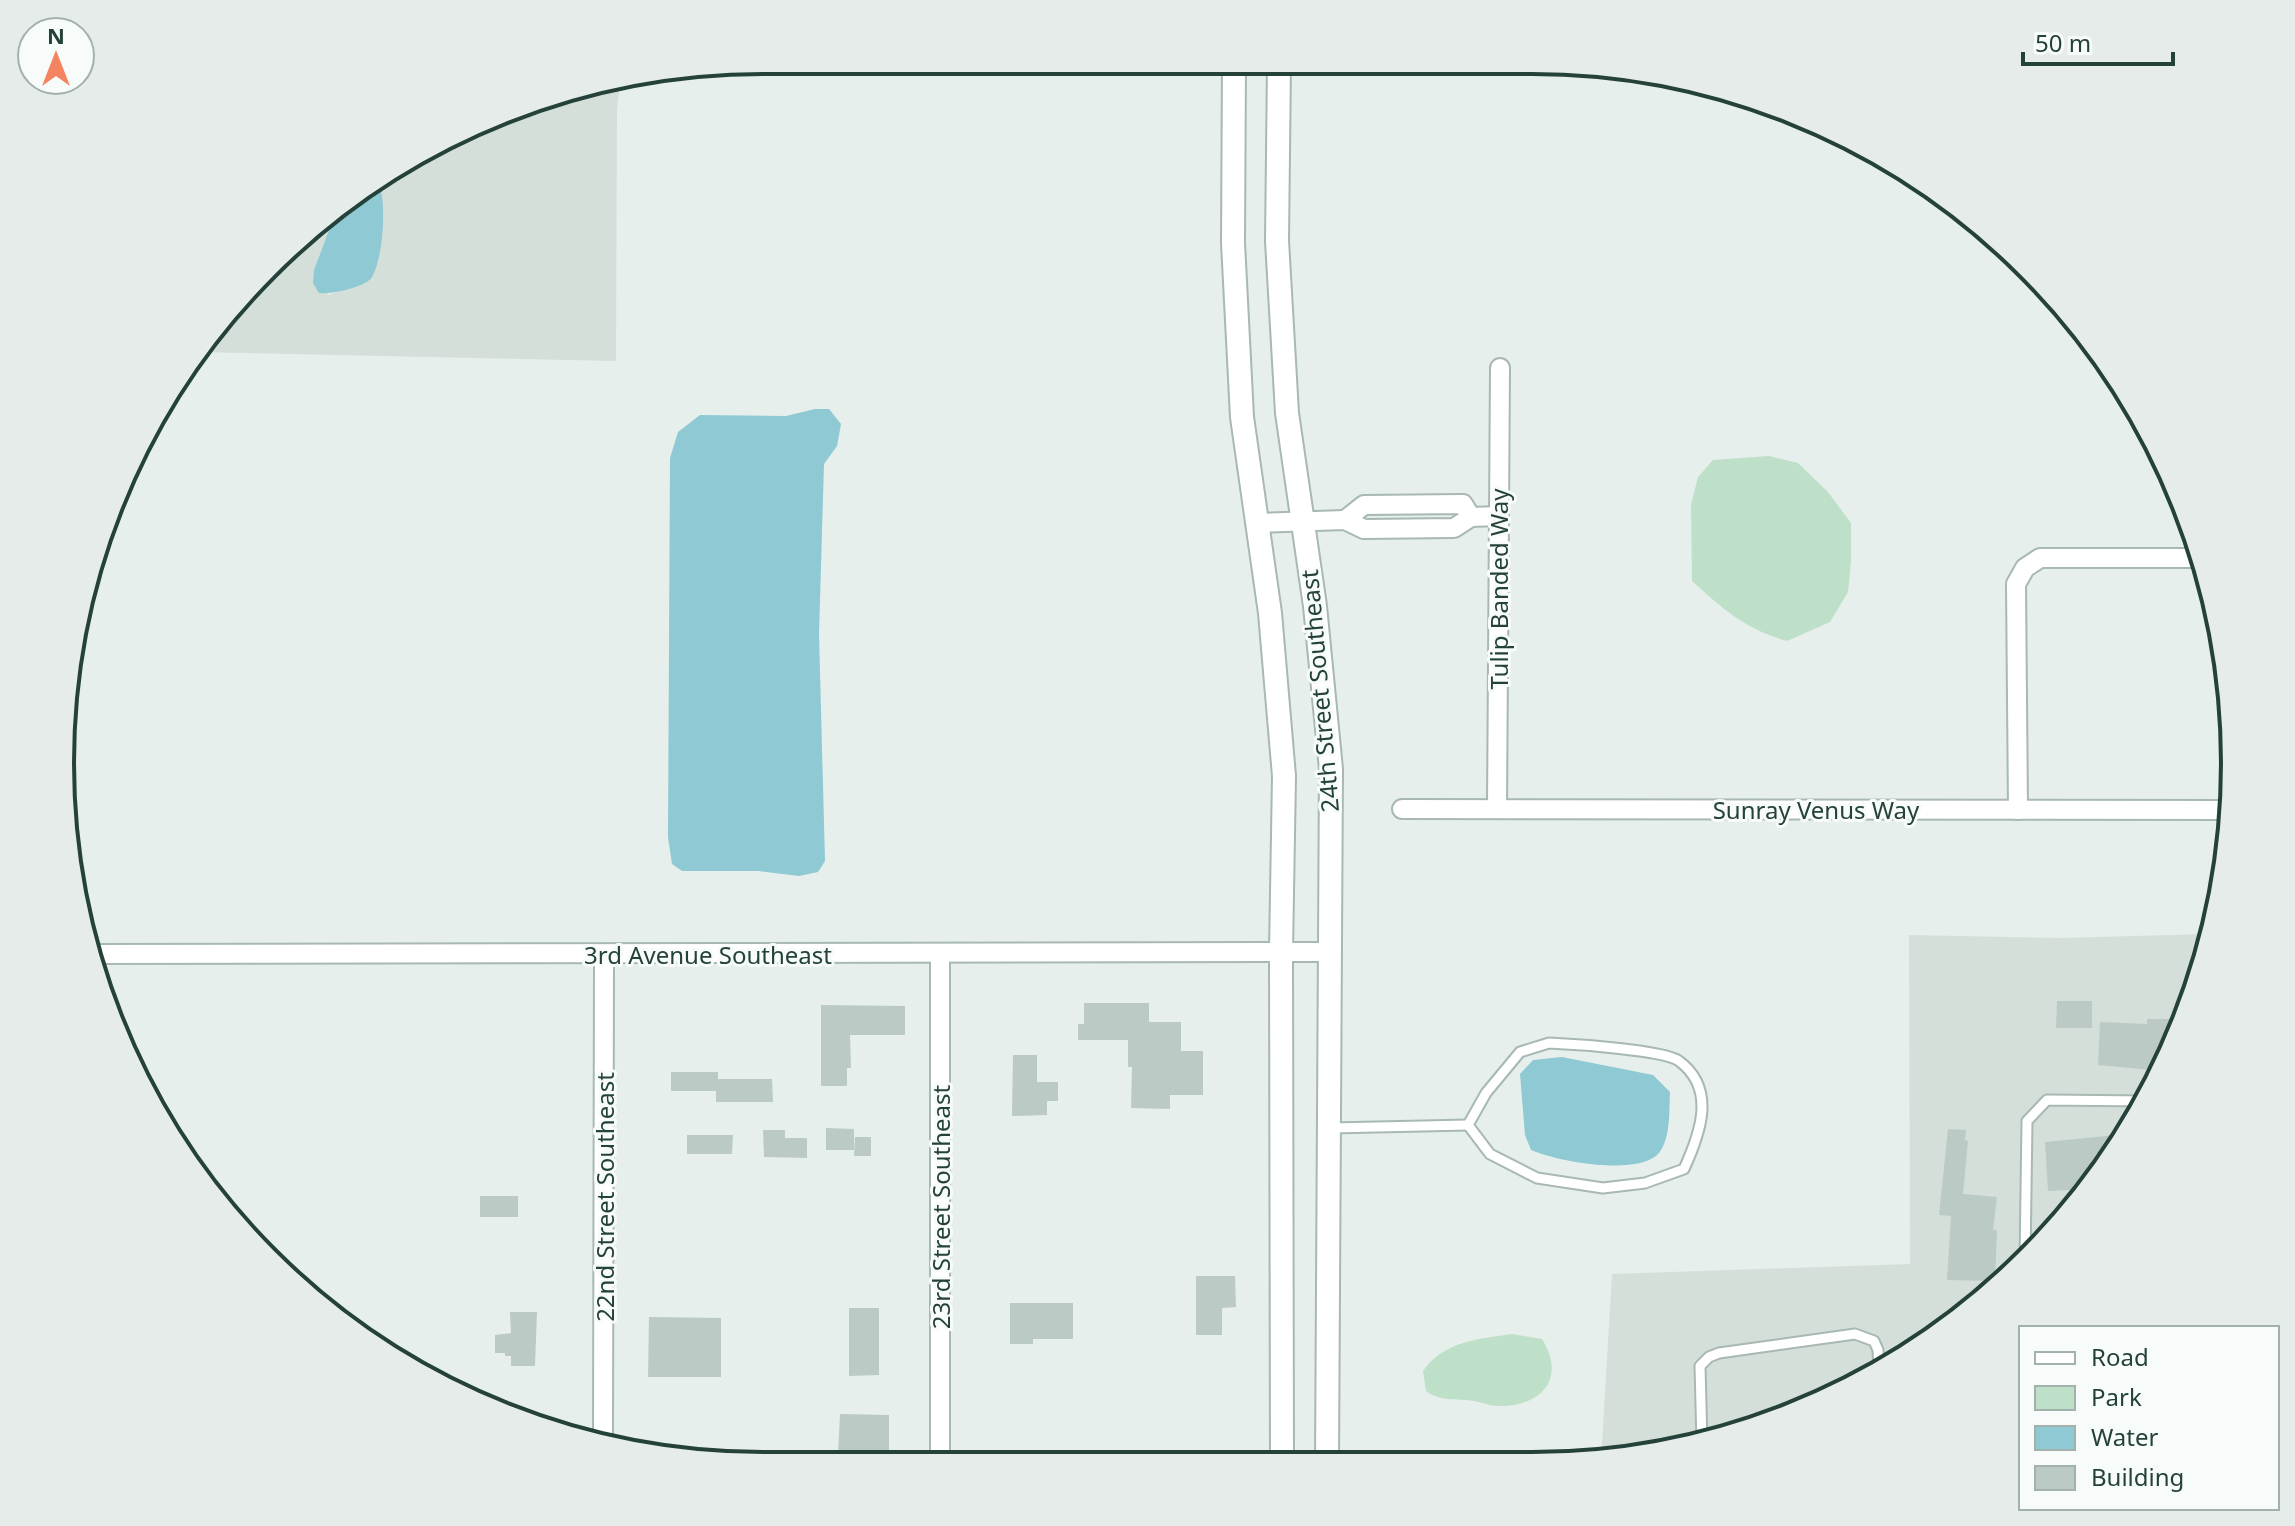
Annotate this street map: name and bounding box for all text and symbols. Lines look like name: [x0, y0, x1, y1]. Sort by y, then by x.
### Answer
north arrow: [16, 16, 96, 96]
scale bar: [2023, 16, 2173, 66]
text: N: [47, 20, 65, 50]
text: 50 m: [2035, 26, 2091, 59]
street label: Tulip Banded Way: [1482, 488, 1515, 690]
street label: 24th Street Southeast: [1292, 568, 1346, 814]
street label: Sunray Venus Way: [1713, 793, 1920, 826]
street label: 3rd Avenue Southeast: [584, 938, 832, 971]
street label: 22nd Street Southeast: [588, 1072, 621, 1322]
street label: 23rd Street Southeast: [924, 1085, 957, 1329]
legend: [2019, 1326, 2279, 1510]
text: Road: [2091, 1340, 2149, 1373]
text: Park: [2091, 1380, 2142, 1413]
text: Water: [2091, 1420, 2159, 1453]
text: Building: [2091, 1460, 2184, 1493]

